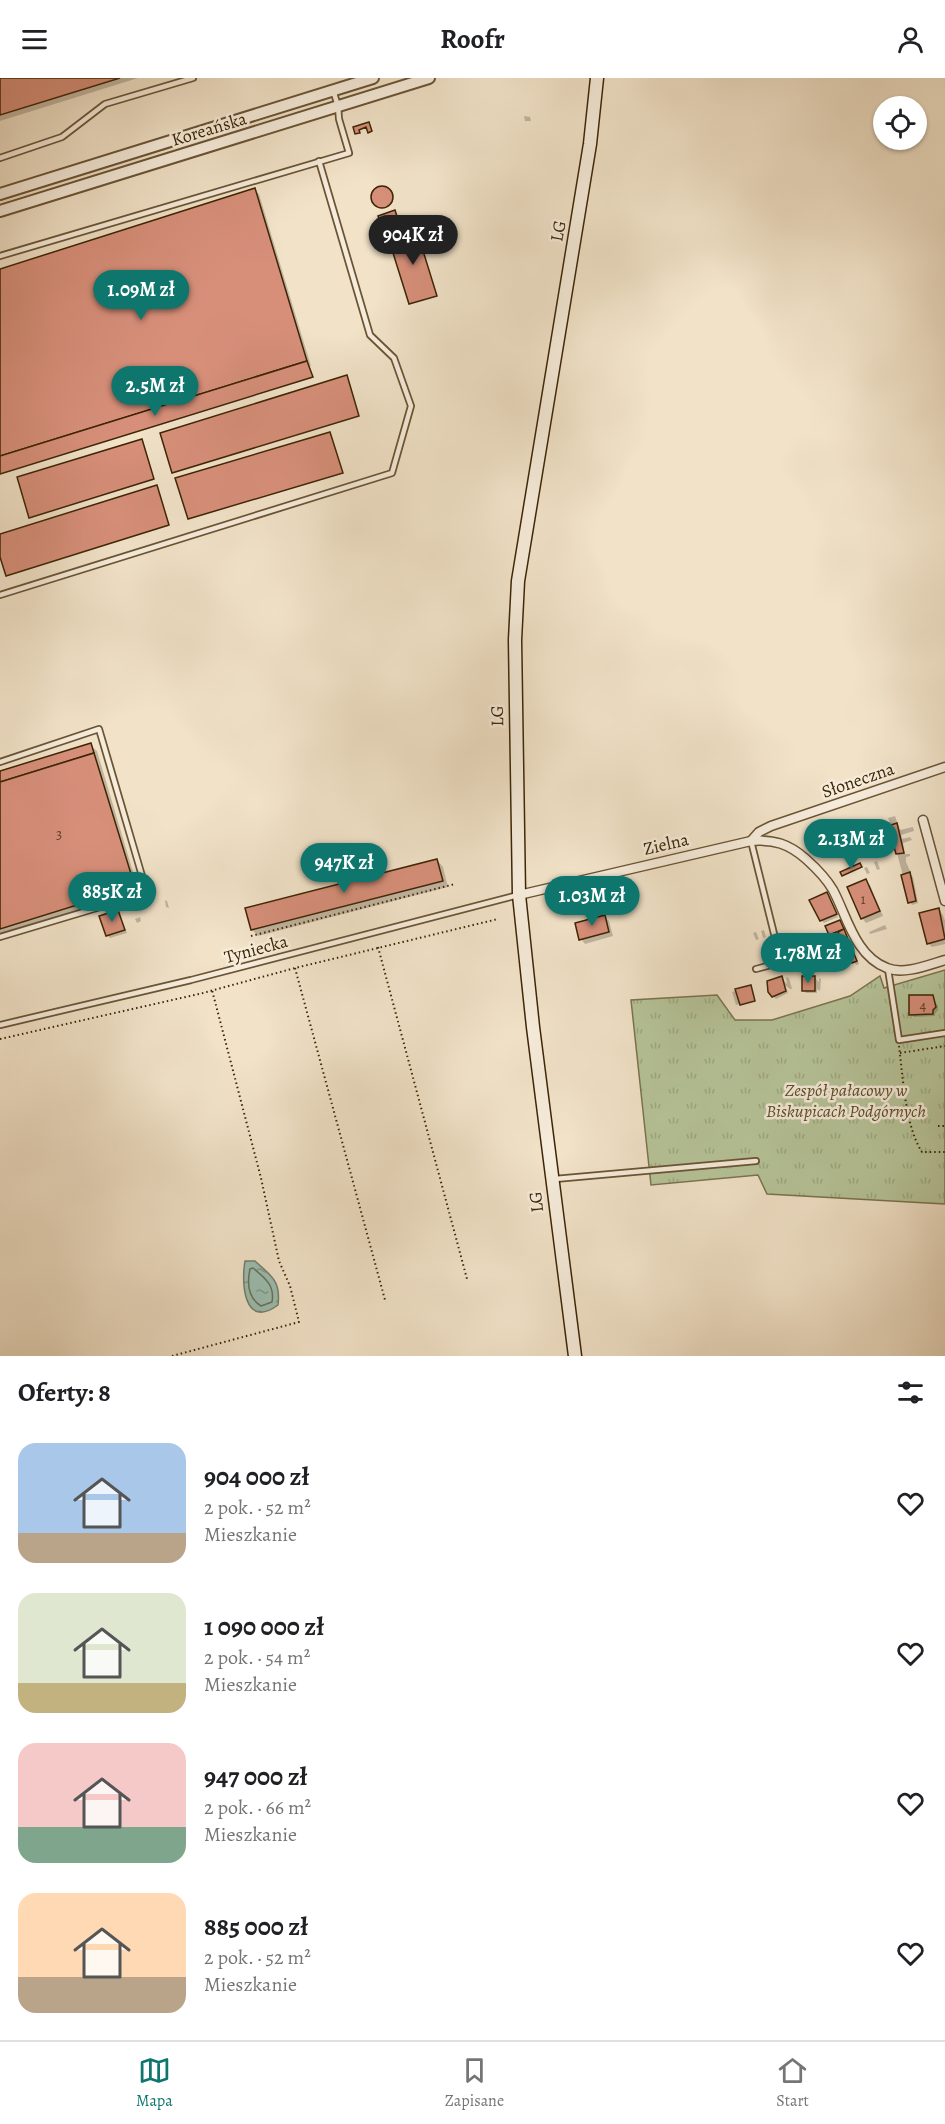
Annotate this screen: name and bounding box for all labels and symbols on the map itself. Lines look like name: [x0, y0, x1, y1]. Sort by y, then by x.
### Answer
street label: Koreańska: [169, 106, 250, 152]
pin: 904K zł: [358, 215, 468, 266]
street label: LG: [544, 219, 572, 243]
pin: 1.09M zł: [79, 270, 203, 321]
pin: 2.5M zł: [100, 366, 210, 417]
street label: LG: [485, 705, 509, 727]
street label: Słoneczna: [819, 756, 898, 804]
pin: 2.13M zł: [789, 819, 913, 870]
house number: 3: [56, 824, 62, 844]
street label: Zielna: [641, 827, 692, 861]
pin: 947K zł: [289, 843, 399, 894]
pin: 885K zł: [57, 872, 167, 923]
pin: 1.03M zł: [530, 876, 654, 927]
house number: 1: [860, 889, 866, 909]
street label: Tyniecka: [222, 929, 291, 969]
pin: 1.78M zł: [746, 933, 870, 984]
house number: 4: [920, 995, 927, 1015]
park label: Zespół pałacowy w Biskupicach Podgórnych: [766, 1078, 926, 1123]
street label: LG: [523, 1190, 549, 1214]

